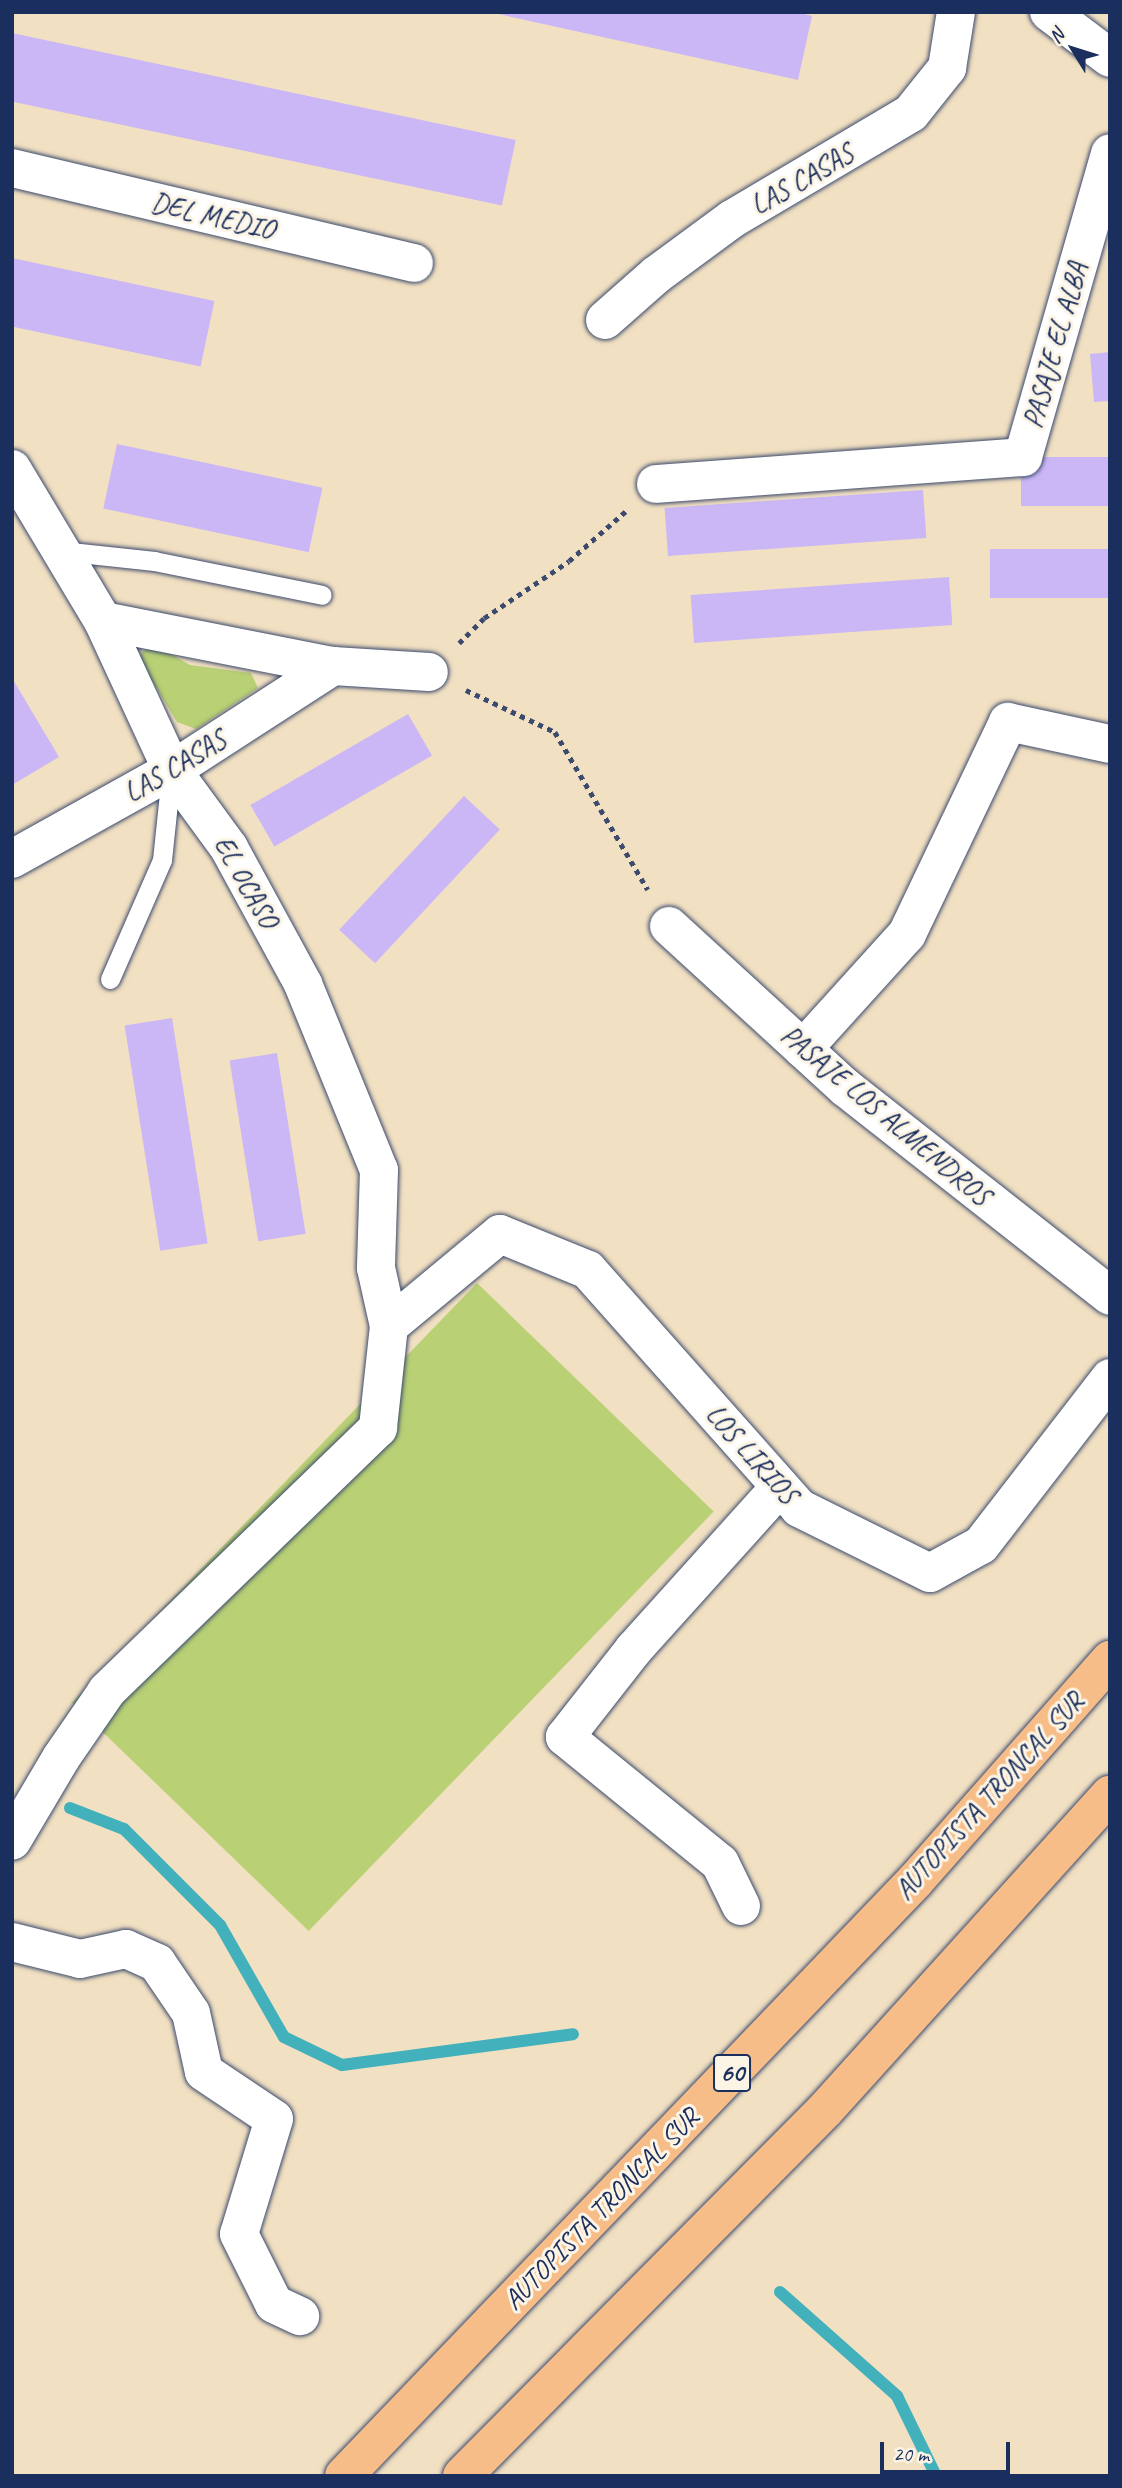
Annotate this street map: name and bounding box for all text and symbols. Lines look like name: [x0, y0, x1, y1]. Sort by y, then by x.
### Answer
north arrow: [1038, 14, 1108, 84]
text: N: [1043, 24, 1070, 48]
street label: LAS CASAS: [745, 137, 859, 221]
street label: DEL MEDIO: [148, 185, 278, 247]
street label: PASAJE EL ALBA: [1015, 258, 1095, 432]
street label: LAS CASAS: [119, 723, 231, 809]
street label: EL OCASO: [206, 829, 286, 935]
street label: PASAJE LOS ALMENDROS: [775, 1018, 997, 1212]
street label: LOS LIRIOS: [700, 1398, 804, 1510]
street label: AUTOPISTA TRONCAL SUR: [887, 1686, 1091, 1906]
road number: 60: [713, 2050, 751, 2096]
street label: AUTOPISTA TRONCAL SUR: [496, 2101, 706, 2317]
scale bar: [884, 2428, 1014, 2472]
text: 20 m: [893, 2441, 929, 2467]

